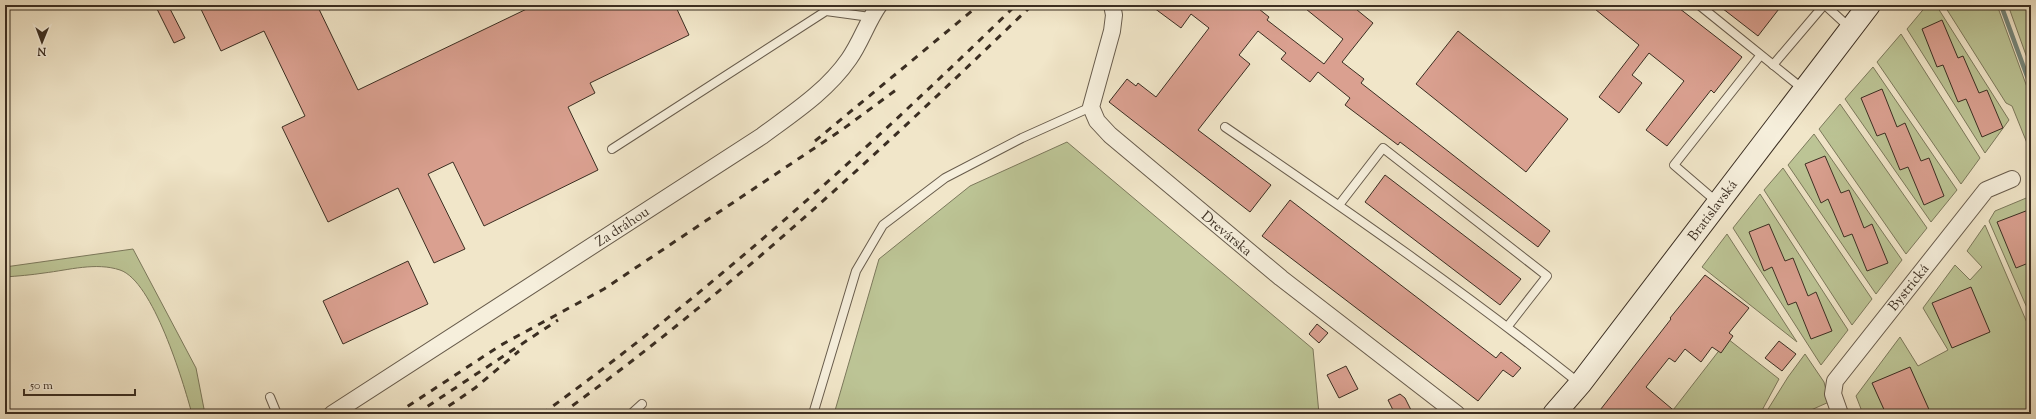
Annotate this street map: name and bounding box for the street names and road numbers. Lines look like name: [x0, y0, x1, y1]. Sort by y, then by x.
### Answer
street label: Bratislavská: [1684, 176, 1743, 246]
street label: Za dráhou: [592, 203, 654, 253]
street label: Drevárska: [1196, 207, 1256, 262]
street label: Bystrická: [1884, 260, 1935, 316]

